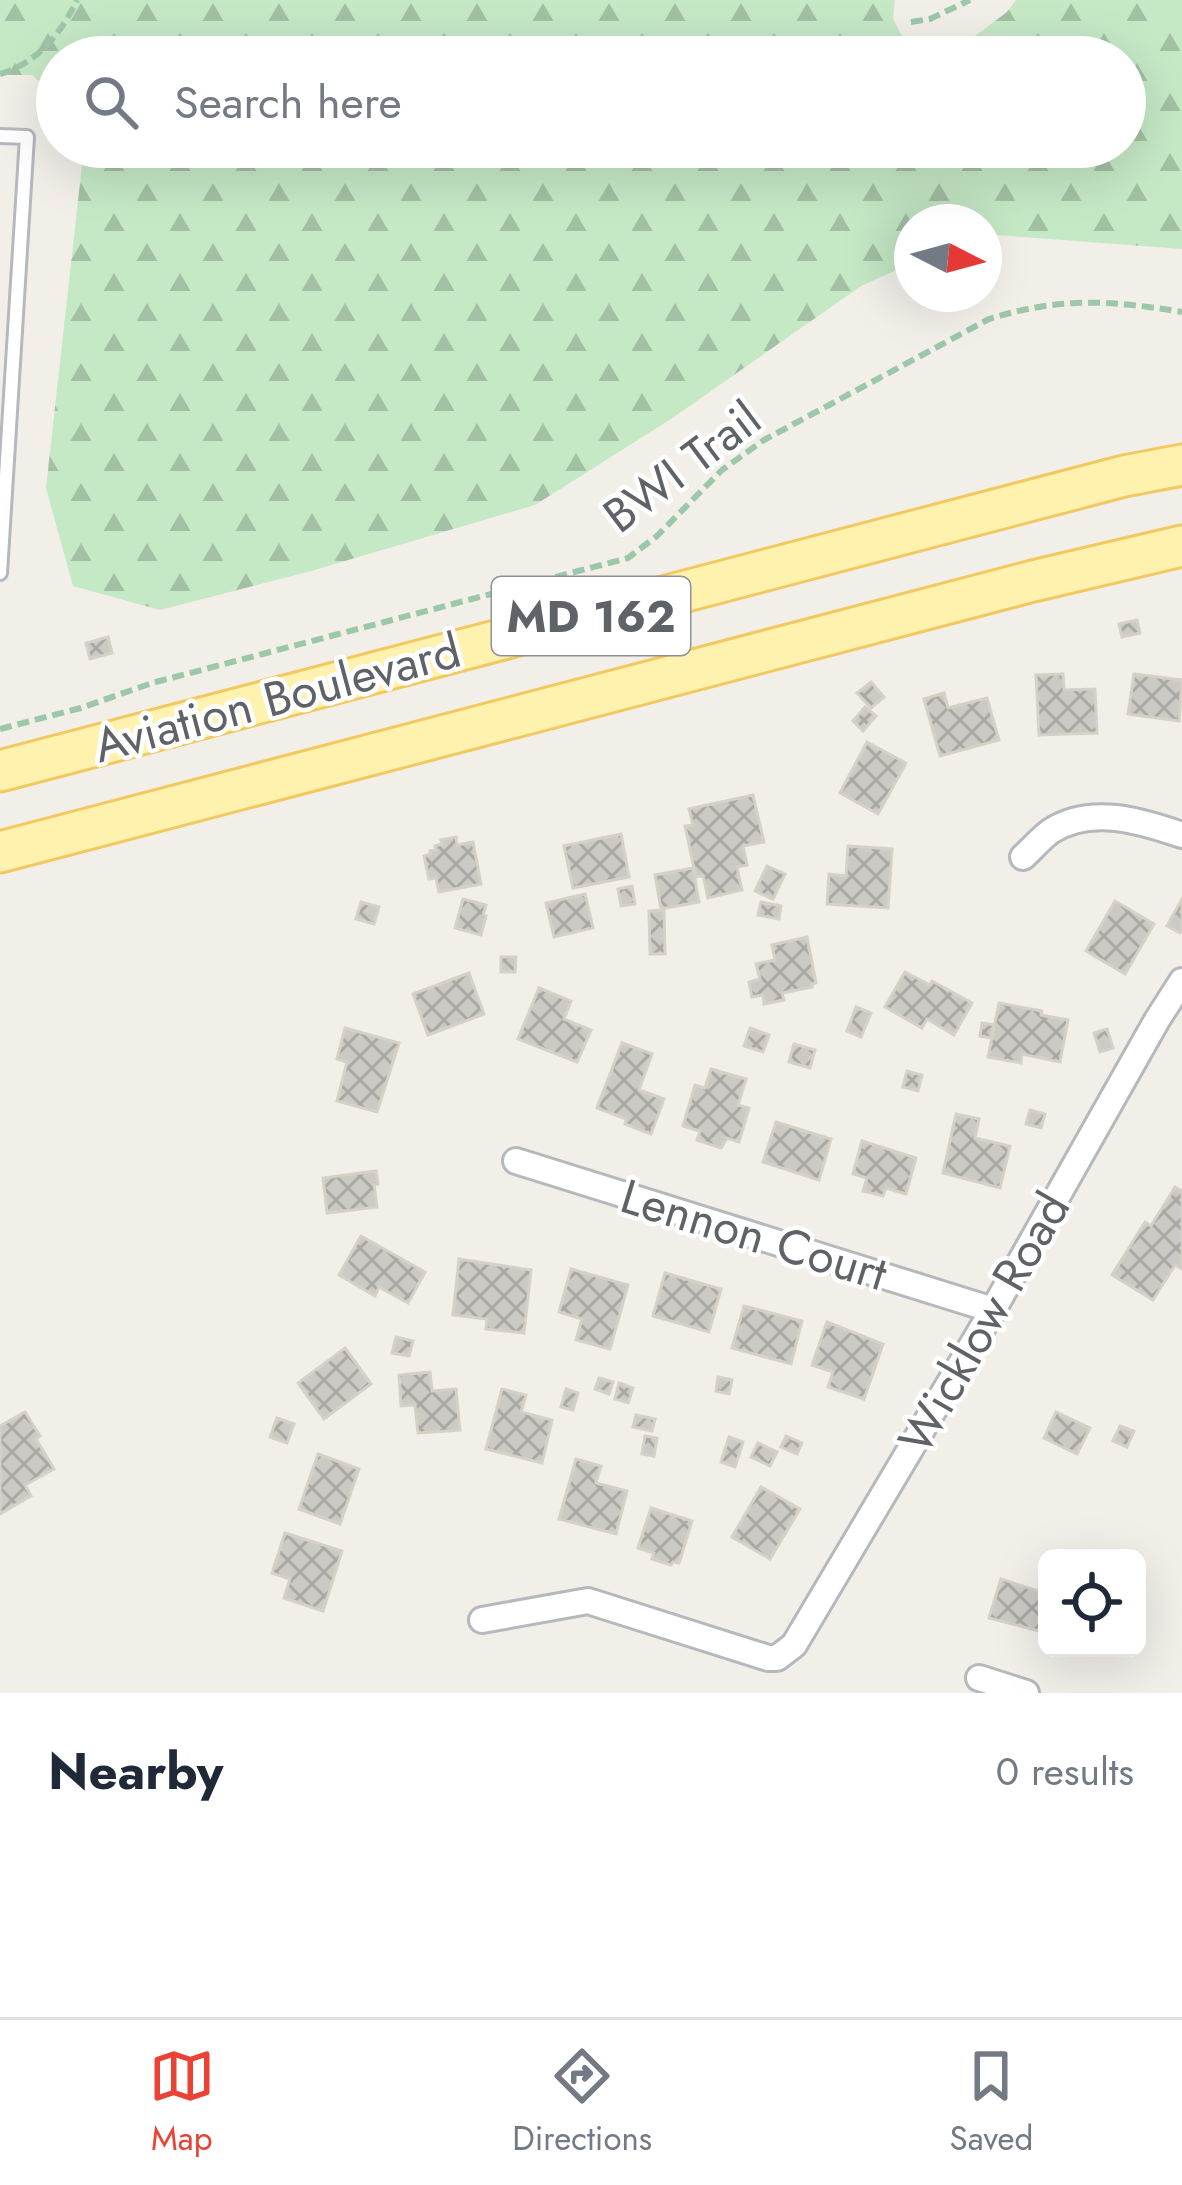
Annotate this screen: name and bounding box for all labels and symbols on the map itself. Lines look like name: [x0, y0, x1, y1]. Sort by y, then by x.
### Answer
north arrow: [894, 204, 1002, 312]
street label: BWI Trail: [589, 385, 775, 549]
road number: MD 162: [492, 577, 690, 655]
street label: Aviation Boulevard: [86, 616, 468, 780]
street label: Lennon Court: [613, 1162, 896, 1308]
street label: Wicklow Road: [881, 1180, 1087, 1466]

